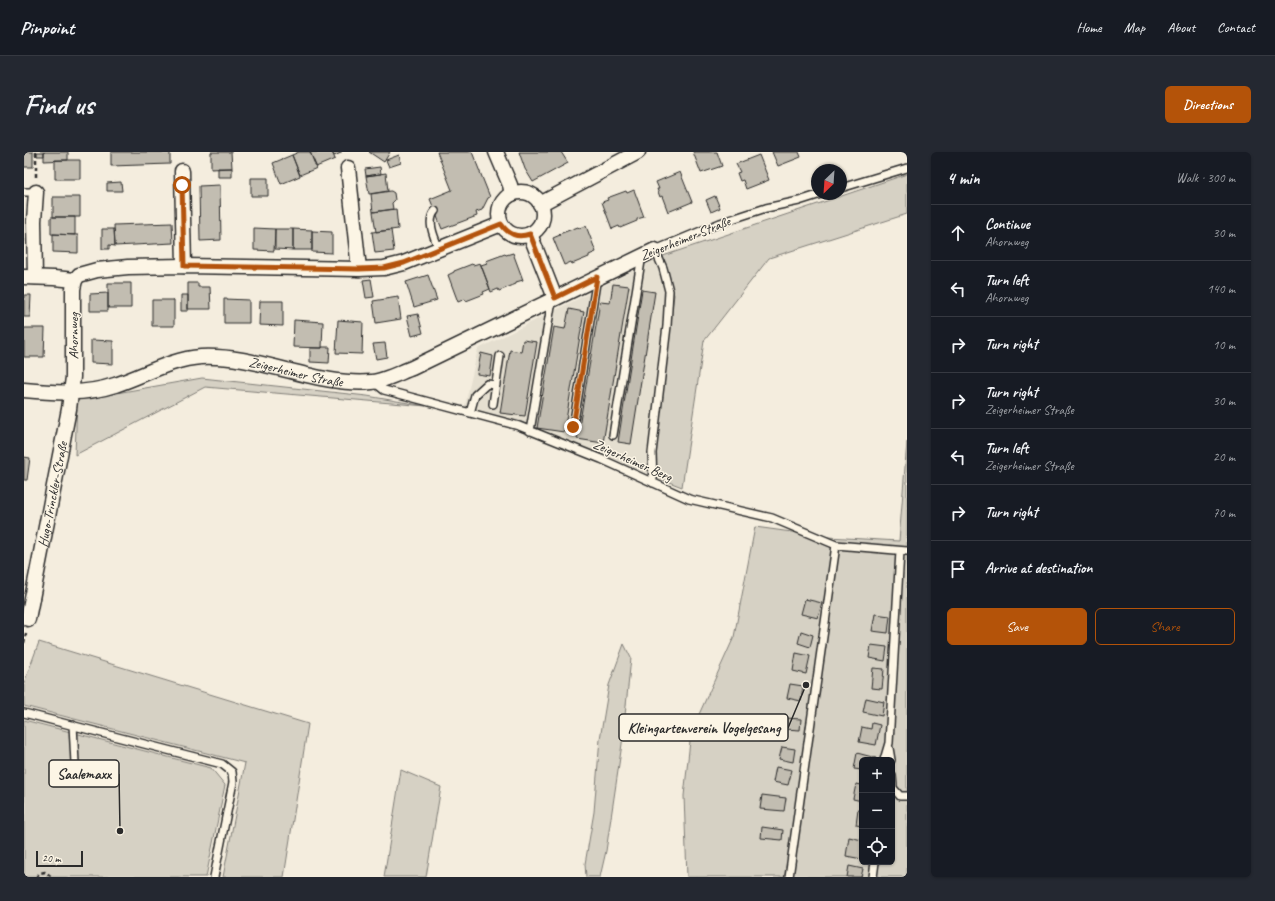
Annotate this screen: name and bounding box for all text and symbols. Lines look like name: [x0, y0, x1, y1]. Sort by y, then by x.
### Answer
text: Pinpoint: [20, 16, 74, 40]
text: Home: [1076, 19, 1102, 36]
text: Map: [1124, 19, 1145, 36]
text: About: [1167, 19, 1195, 36]
text: Contact: [1217, 19, 1255, 36]
button: Directions: [1165, 86, 1251, 123]
text: Find us: [24, 87, 94, 122]
north arrow: [811, 164, 847, 200]
text: 4 min: [947, 168, 980, 189]
text: Walk · 300 m: [1176, 170, 1235, 186]
route start: [173, 176, 191, 194]
street label: Zeigerheimer Straße: [638, 212, 734, 264]
text: Continue: [985, 215, 1030, 234]
icon: ahead: [947, 222, 969, 244]
text: 30 m: [1213, 225, 1235, 241]
text: Ahornweg: [985, 234, 1028, 250]
text: Turn left: [985, 271, 1028, 290]
icon: left: [947, 278, 969, 300]
text: 140 m: [1207, 281, 1235, 297]
text: Ahornweg: [985, 290, 1028, 306]
street label: Ahornweg: [65, 312, 82, 359]
icon: right: [947, 334, 969, 356]
text: Turn right: [985, 335, 1038, 354]
text: 10 m: [1213, 337, 1235, 353]
street label: Zeigerheimer Straße: [247, 353, 345, 391]
text: Turn right: [985, 383, 1038, 402]
icon: right: [947, 390, 969, 412]
text: 30 m: [1213, 393, 1235, 409]
text: Zeigerheimer Straße: [985, 402, 1074, 418]
route end: [564, 418, 582, 436]
street label: Zeigerheimer Berg: [591, 435, 676, 486]
street label: Hugo-Trinckler-Straße: [34, 439, 72, 549]
text: Turn left: [985, 439, 1028, 458]
icon: left: [947, 446, 969, 468]
text: 20 m: [1213, 449, 1235, 465]
text: Zeigerheimer Straße: [985, 458, 1074, 474]
icon: right: [947, 502, 969, 524]
text: Turn right: [985, 503, 1038, 522]
text: 70 m: [1213, 505, 1235, 521]
icon: arrive: [947, 558, 969, 580]
text: Arrive at destination: [985, 559, 1092, 578]
button: Save: [947, 608, 1087, 645]
button: Share: [1095, 608, 1235, 645]
callout: Kleingartenverein Vogelgesang: [619, 714, 788, 741]
text: Kleingartenverein Vogelgesang: [628, 719, 782, 738]
map controls: [859, 757, 895, 865]
button: +: [859, 757, 895, 793]
callout: Saalemaxx: [49, 760, 119, 787]
text: Saalemaxx: [57, 765, 113, 784]
button: −: [859, 793, 895, 829]
button: locate: [859, 829, 895, 865]
scale bar: [36, 849, 83, 868]
text: 20 m: [42, 851, 61, 865]

